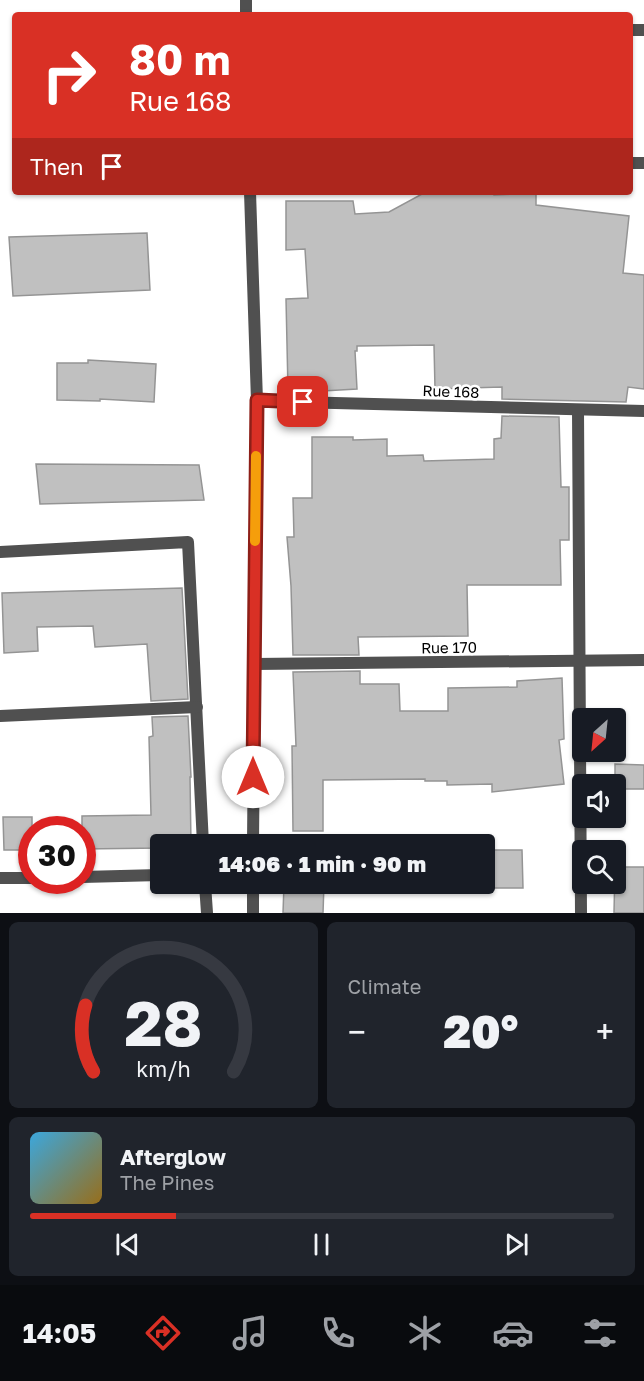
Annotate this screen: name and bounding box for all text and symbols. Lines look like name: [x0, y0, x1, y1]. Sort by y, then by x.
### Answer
text: 80 m: [129, 34, 230, 84]
icon: right: [30, 36, 108, 114]
text: Rue 168: [129, 85, 231, 117]
icon: arrive: [95, 150, 128, 183]
text: Then: [30, 153, 83, 180]
pin: [277, 376, 328, 427]
street label: Rue 168: [422, 381, 480, 401]
icon: arrive: [286, 385, 319, 418]
street label: Rue 170: [421, 638, 477, 656]
north arrow: [572, 708, 626, 762]
map controls: [572, 708, 626, 894]
position arrow: [221, 745, 285, 809]
button: sound: [572, 774, 626, 828]
speed limit sign: 30: [18, 816, 96, 894]
button: search: [572, 840, 626, 894]
text: 14:06 · 1 min · 90 m: [219, 850, 426, 877]
text: Climate: [348, 974, 421, 998]
text: 28: [124, 985, 202, 1060]
text: 20°: [443, 1004, 518, 1058]
text: −: [348, 1012, 366, 1051]
text: +: [596, 1012, 614, 1051]
text: km/h: [136, 1056, 191, 1082]
text: Afterglow: [120, 1143, 226, 1170]
text: The Pines: [120, 1170, 214, 1194]
icon: previous: [111, 1228, 144, 1261]
icon: pause: [305, 1228, 338, 1261]
icon: next: [500, 1228, 533, 1261]
icon: directions: [142, 1312, 184, 1354]
icon: music: [229, 1312, 271, 1354]
icon: phone: [317, 1312, 359, 1354]
icon: climate: [404, 1312, 446, 1354]
icon: car: [492, 1312, 534, 1354]
icon: filters: [579, 1312, 621, 1354]
text: 14:05: [23, 1317, 96, 1349]

